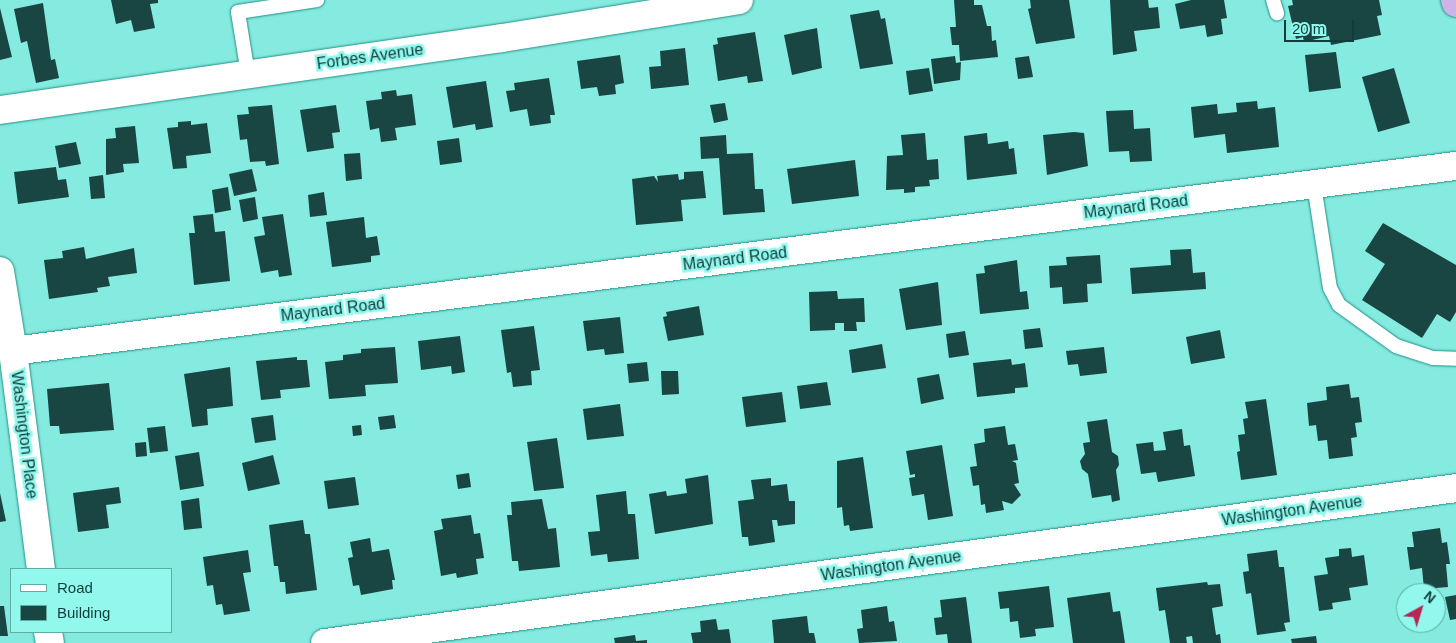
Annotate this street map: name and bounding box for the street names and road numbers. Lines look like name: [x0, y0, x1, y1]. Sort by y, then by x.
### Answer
street label: Forbes Avenue: [315, 40, 425, 74]
street label: Maynard Road: [1083, 191, 1189, 223]
street label: Maynard Road: [682, 243, 788, 275]
street label: Maynard Road: [280, 294, 386, 326]
street label: Washington Place: [7, 370, 41, 500]
street label: Washington Avenue: [1220, 492, 1364, 530]
street label: Washington Avenue: [819, 547, 963, 585]

